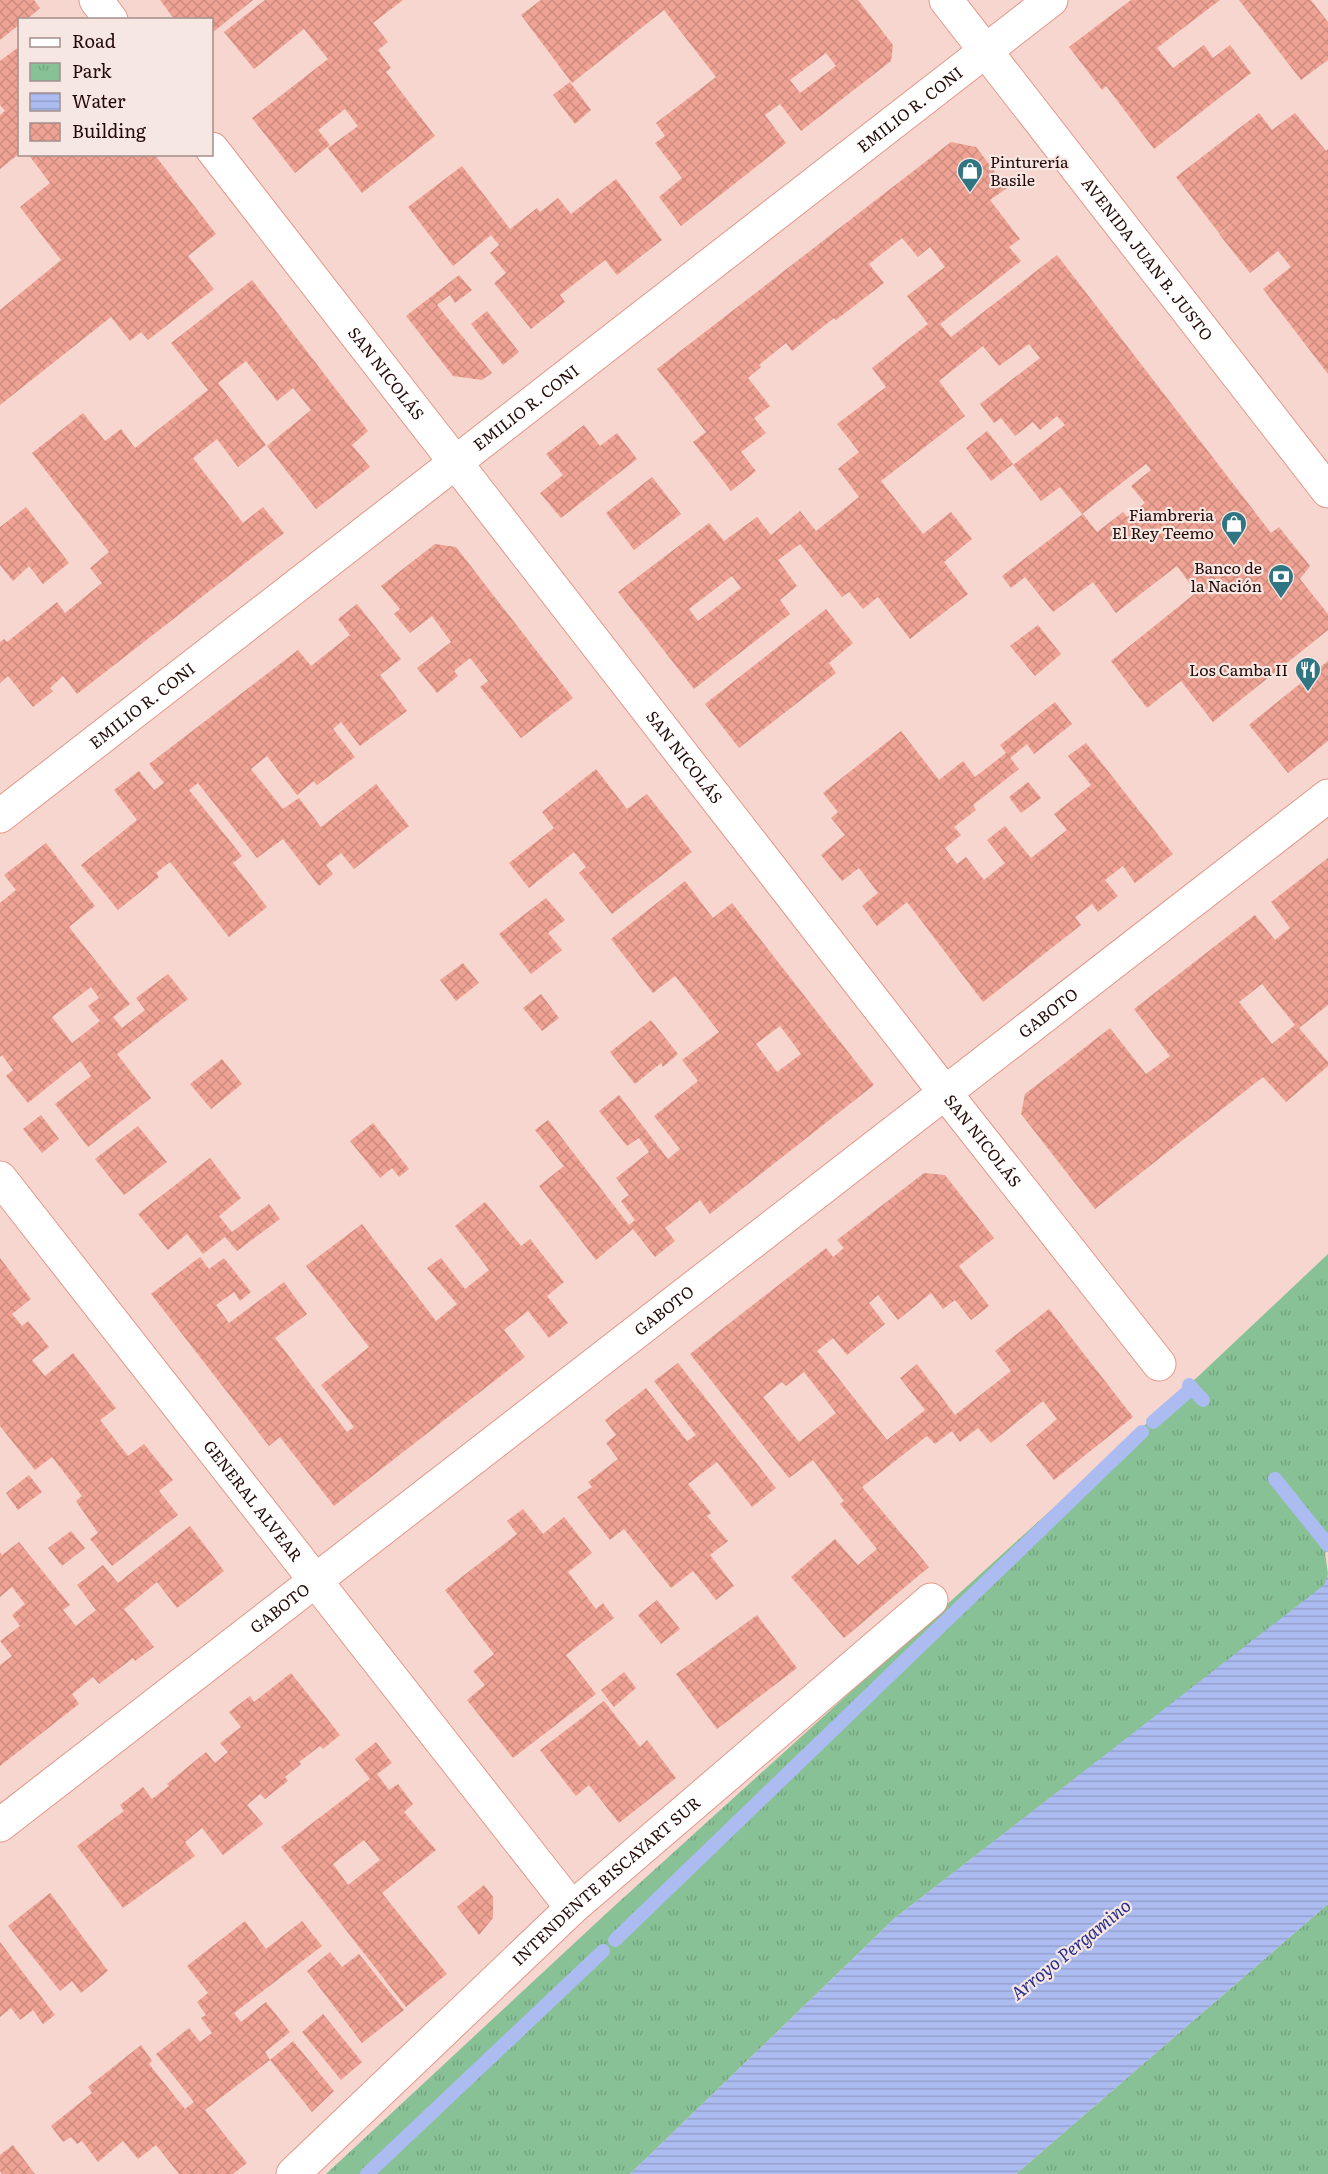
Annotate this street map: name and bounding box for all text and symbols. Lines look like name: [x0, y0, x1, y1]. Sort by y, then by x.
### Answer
legend: [18, 18, 213, 156]
text: Road: [72, 27, 116, 54]
text: Park: [72, 57, 113, 84]
street label: EMILIO R. CONI: [851, 60, 967, 158]
text: Water: [72, 87, 126, 114]
text: Building: [72, 117, 147, 144]
place label: Pinturería Basile: [990, 149, 1069, 191]
shop icon: Pinturería Basile: [955, 156, 985, 194]
street label: AVENIDA JUAN B. JUSTO: [1077, 171, 1219, 345]
street label: SAN NICOLÁS: [343, 321, 431, 424]
street label: EMILIO R. CONI: [467, 358, 583, 456]
place label: Fiambreria El Rey Teemo: [1112, 502, 1214, 544]
shop icon: Fiambreria El Rey Teemo: [1219, 509, 1249, 547]
place label: Banco de la Nación: [1191, 555, 1262, 597]
bank icon: Banco de la Nación: [1266, 562, 1296, 600]
restaurant icon: Los Camba II: [1293, 655, 1323, 693]
street label: EMILIO R. CONI: [84, 656, 200, 754]
place label: Los Camba II: [1189, 657, 1288, 681]
street label: SAN NICOLÁS: [641, 705, 729, 808]
street label: GABOTO: [1013, 981, 1083, 1043]
street label: SAN NICOLÁS: [939, 1089, 1028, 1192]
street label: GABOTO: [628, 1279, 698, 1341]
street label: GENERAL ALVEAR: [198, 1434, 309, 1566]
street label: GABOTO: [244, 1577, 314, 1638]
street label: INTENDENTE BISCAYART SUR: [506, 1790, 705, 1970]
water label: Arroyo Pergamino: [1004, 1892, 1136, 2006]

